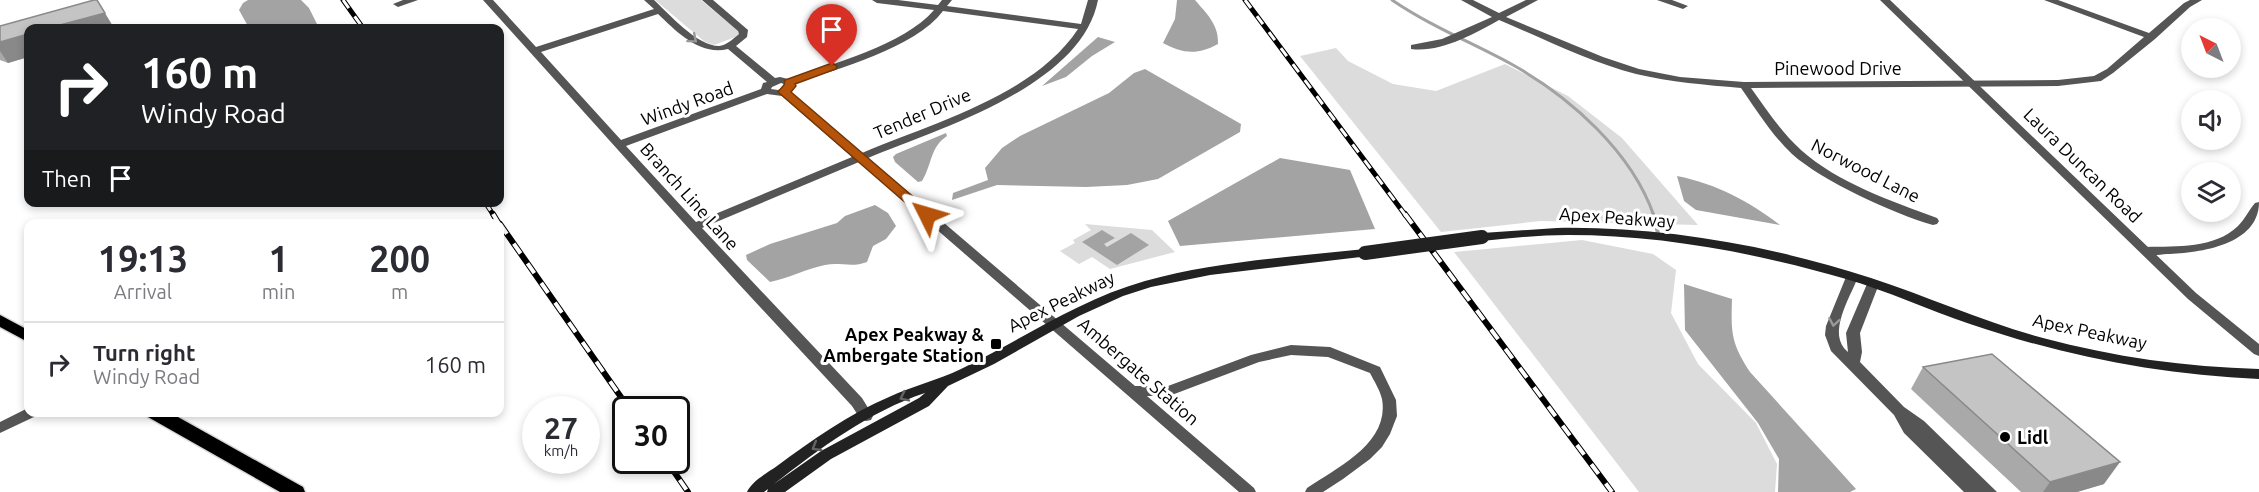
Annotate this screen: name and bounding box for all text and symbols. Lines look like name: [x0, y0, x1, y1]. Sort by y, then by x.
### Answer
pin: [806, 4, 857, 66]
icon: arrive: [815, 13, 848, 46]
north arrow: [2181, 18, 2241, 78]
map controls: [2181, 18, 2241, 222]
one-way arrow: [686, 31, 697, 42]
icon: right: [42, 48, 120, 126]
text: 160 m: [141, 49, 258, 96]
street label: Pinewood Drive: [1774, 58, 1902, 78]
street label: Windy Road: [638, 77, 736, 129]
street label: Tender Drive: [871, 84, 973, 142]
button: sound: [2181, 90, 2241, 150]
text: Windy Road: [141, 98, 286, 128]
street label: Laura Duncan Road: [2020, 104, 2146, 226]
street label: Norwood Lane: [1809, 134, 1923, 206]
street label: Branch Line Lane: [637, 138, 743, 254]
icon: arrive: [104, 162, 137, 195]
button: layers: [2181, 162, 2241, 222]
text: Then: [42, 166, 92, 191]
position arrow: [895, 183, 959, 247]
street label: Apex Peakway: [1558, 203, 1676, 231]
text: 19:13: [98, 238, 188, 279]
text: 1: [268, 238, 289, 279]
text: 200: [369, 238, 430, 279]
street label: Apex Peakway: [1005, 266, 1118, 335]
text: Arrival: [114, 280, 172, 303]
text: min: [262, 280, 295, 303]
text: m: [391, 280, 408, 303]
street label: Apex Peakway: [2031, 309, 2149, 353]
street label: Ambergate Station: [1075, 313, 1203, 429]
one-way arrow: [1828, 317, 1841, 327]
place label: Apex Peakway & Ambergate Station: [823, 324, 985, 365]
marker: Apex Peakway & Ambergate Station: [989, 337, 1003, 351]
text: Turn right: [93, 340, 195, 365]
icon: right: [42, 348, 75, 381]
text: 160 m: [425, 352, 486, 377]
text: Windy Road: [93, 365, 200, 388]
one-way arrow: [899, 389, 910, 401]
speed limit sign: 30: [612, 396, 690, 474]
text: 27: [544, 411, 578, 445]
place label: Lidl: [2017, 427, 2049, 447]
marker: Lidl: [1998, 430, 2012, 444]
one-way arrow: [812, 439, 822, 451]
text: km/h: [544, 442, 578, 459]

